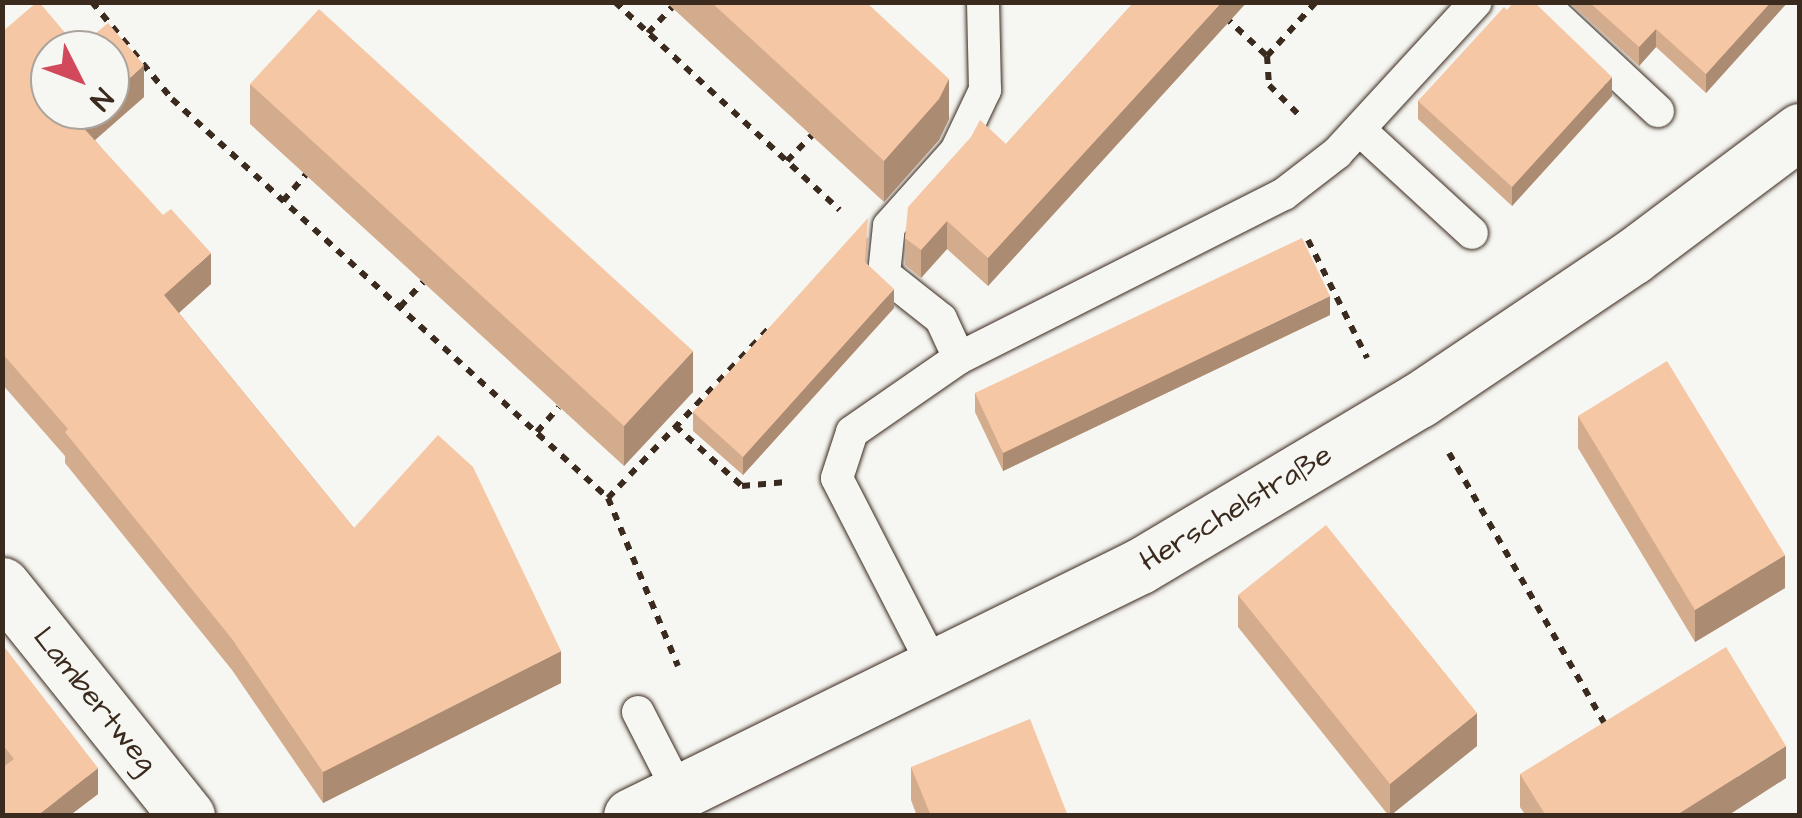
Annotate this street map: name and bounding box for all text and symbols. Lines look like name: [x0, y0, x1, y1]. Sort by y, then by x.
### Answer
north arrow: [30, 30, 130, 130]
text: N: [81, 79, 122, 119]
street label: Herschelstraße: [1134, 437, 1338, 579]
street label: Lambertweg: [25, 620, 165, 780]

